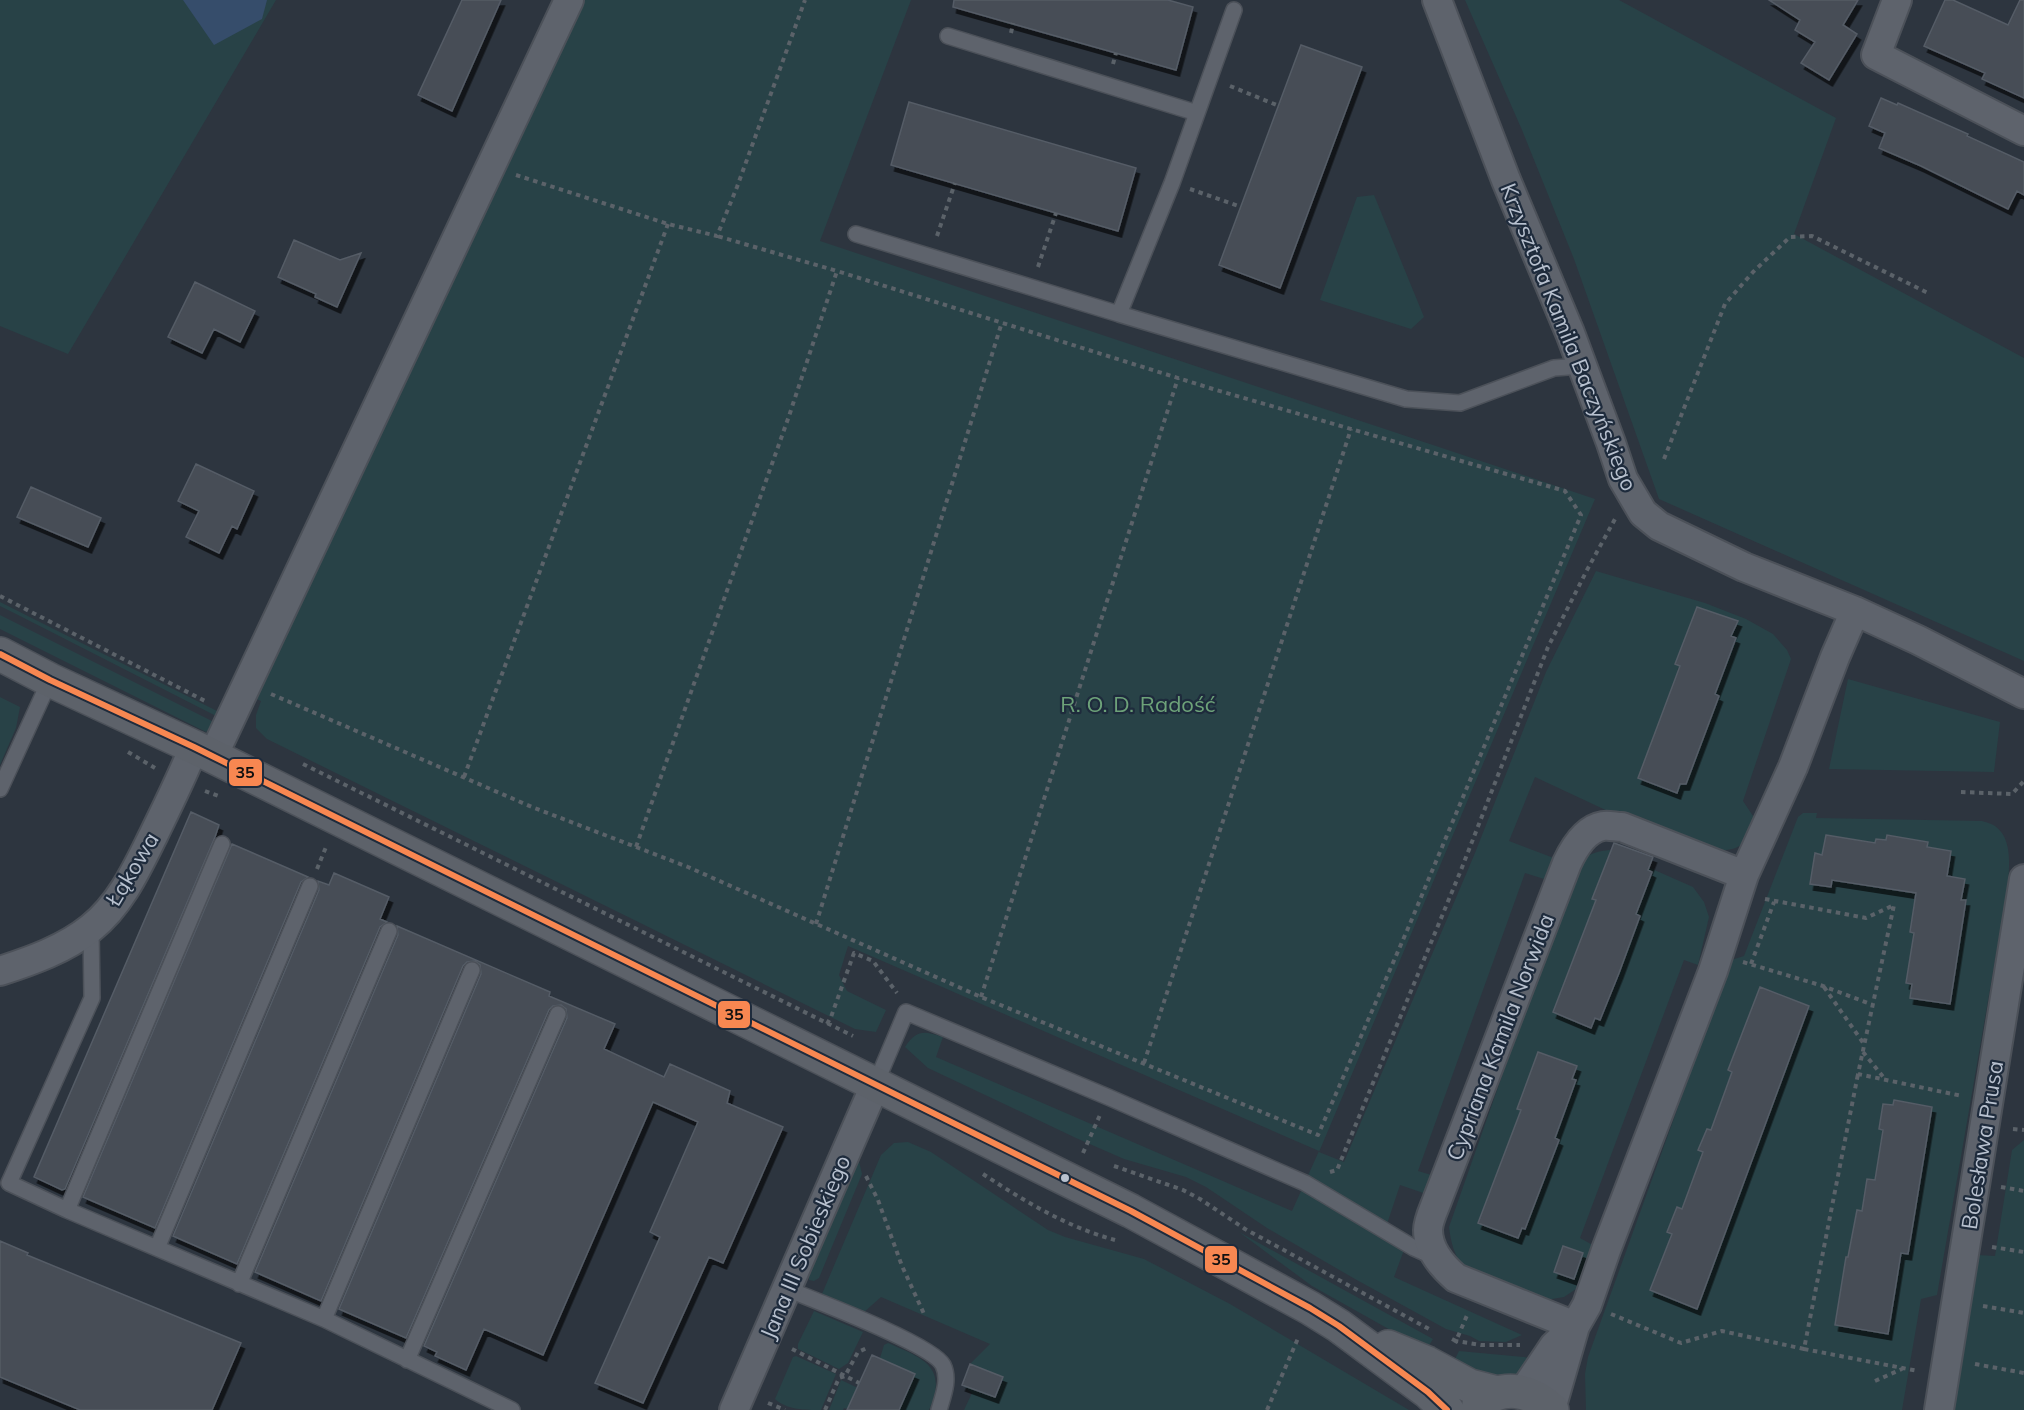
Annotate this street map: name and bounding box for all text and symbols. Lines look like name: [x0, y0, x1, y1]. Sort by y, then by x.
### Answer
street label: Krzysztofa Kamila Baczyńskiego: [1494, 179, 1644, 495]
park label: R. O. D. Radość: [1060, 690, 1216, 718]
line badge: 35: [228, 758, 263, 787]
text: 35: [235, 762, 255, 782]
street label: Łąkowa: [99, 827, 165, 912]
street label: Cypriana Kamila Norwida: [1440, 910, 1560, 1164]
line badge: 35: [717, 1000, 751, 1029]
text: 35: [724, 1004, 744, 1024]
street label: Bolesława Prusa: [1955, 1059, 2009, 1231]
street label: Jana III Sobieskiego: [754, 1151, 856, 1343]
unlabelled marker: [1059, 1172, 1071, 1184]
line badge: 35: [1204, 1245, 1238, 1274]
text: 35: [1211, 1249, 1231, 1269]

